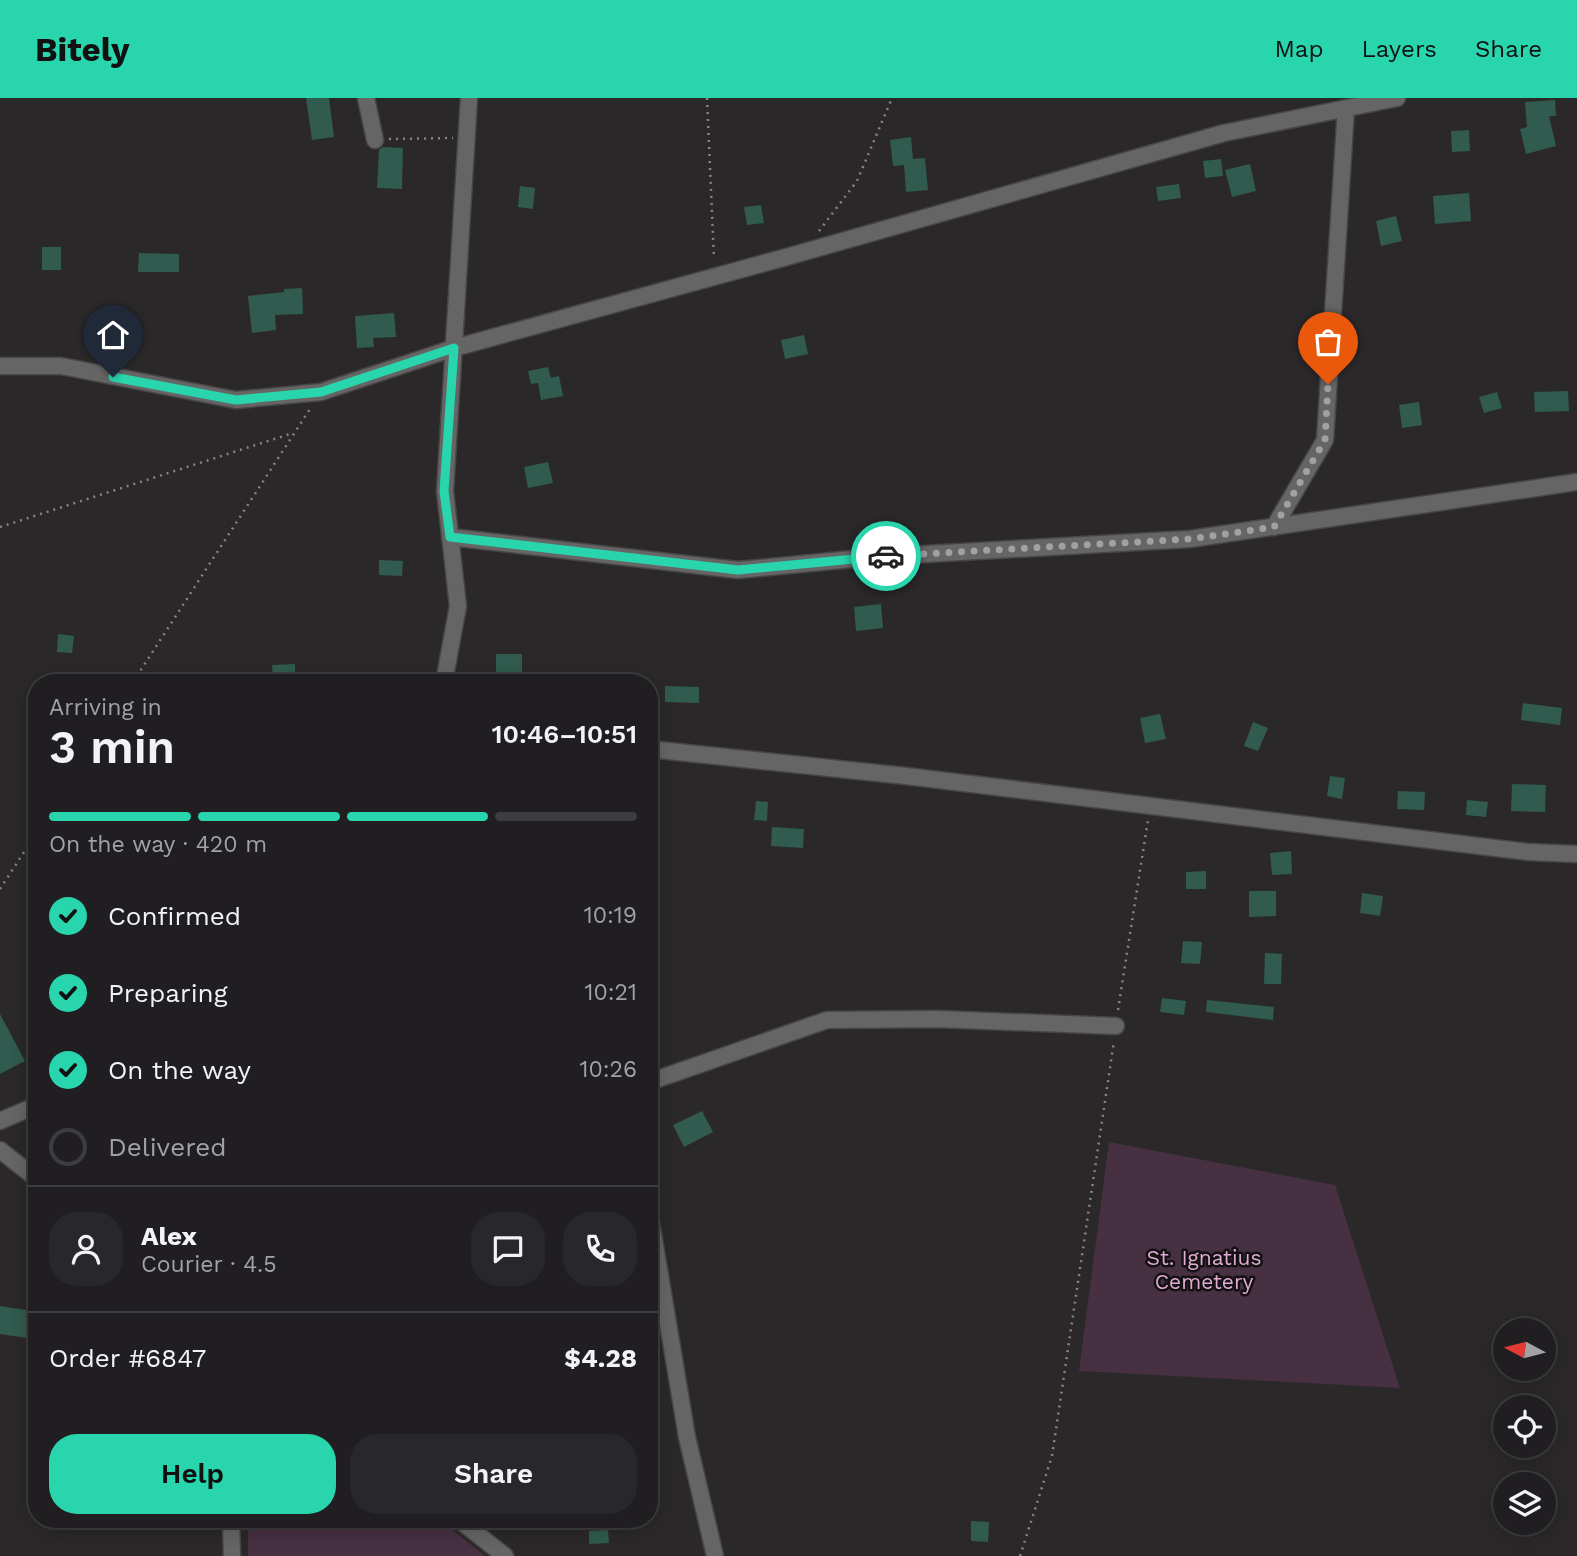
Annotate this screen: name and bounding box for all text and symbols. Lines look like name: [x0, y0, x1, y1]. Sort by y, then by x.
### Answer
text: Bitely: [35, 30, 130, 69]
text: Map: [1275, 35, 1323, 63]
text: Layers: [1361, 35, 1437, 63]
text: Share: [1475, 35, 1542, 63]
pin: [83, 305, 143, 377]
pin: [1298, 312, 1358, 384]
icon: home: [94, 316, 132, 354]
icon: bag: [1309, 323, 1347, 361]
courier: [851, 521, 921, 591]
icon: car: [867, 537, 905, 575]
text: Arriving in: [49, 694, 162, 721]
text: 10:46–10:51: [492, 719, 637, 749]
text: 3 min: [49, 720, 175, 774]
text: On the way · 420 m: [49, 831, 267, 858]
icon: check: [49, 897, 87, 935]
text: Confirmed: [108, 901, 241, 931]
text: 10:19: [584, 902, 637, 929]
icon: check: [49, 974, 87, 1012]
text: Preparing: [108, 978, 228, 1008]
text: 10:21: [585, 979, 637, 1006]
icon: check: [49, 1051, 87, 1089]
text: On the way: [108, 1055, 251, 1085]
text: 10:26: [580, 1056, 637, 1083]
text: Delivered: [108, 1132, 227, 1162]
button: person: [49, 1212, 123, 1286]
button: chat: [471, 1212, 545, 1286]
button: phone: [563, 1212, 637, 1286]
text: Alex: [141, 1221, 197, 1251]
park label: St. Ignatius Cemetery: [1146, 1245, 1262, 1294]
text: Courier · 4.5: [141, 1251, 277, 1278]
north arrow: [1493, 1318, 1556, 1381]
map controls: [1493, 1318, 1556, 1535]
text: Order #6847: [49, 1343, 206, 1373]
text: $4.28: [564, 1343, 637, 1373]
button: locate: [1493, 1395, 1556, 1458]
button: Help: [49, 1434, 336, 1514]
button: Share: [350, 1434, 637, 1514]
button: layers: [1493, 1472, 1556, 1535]

